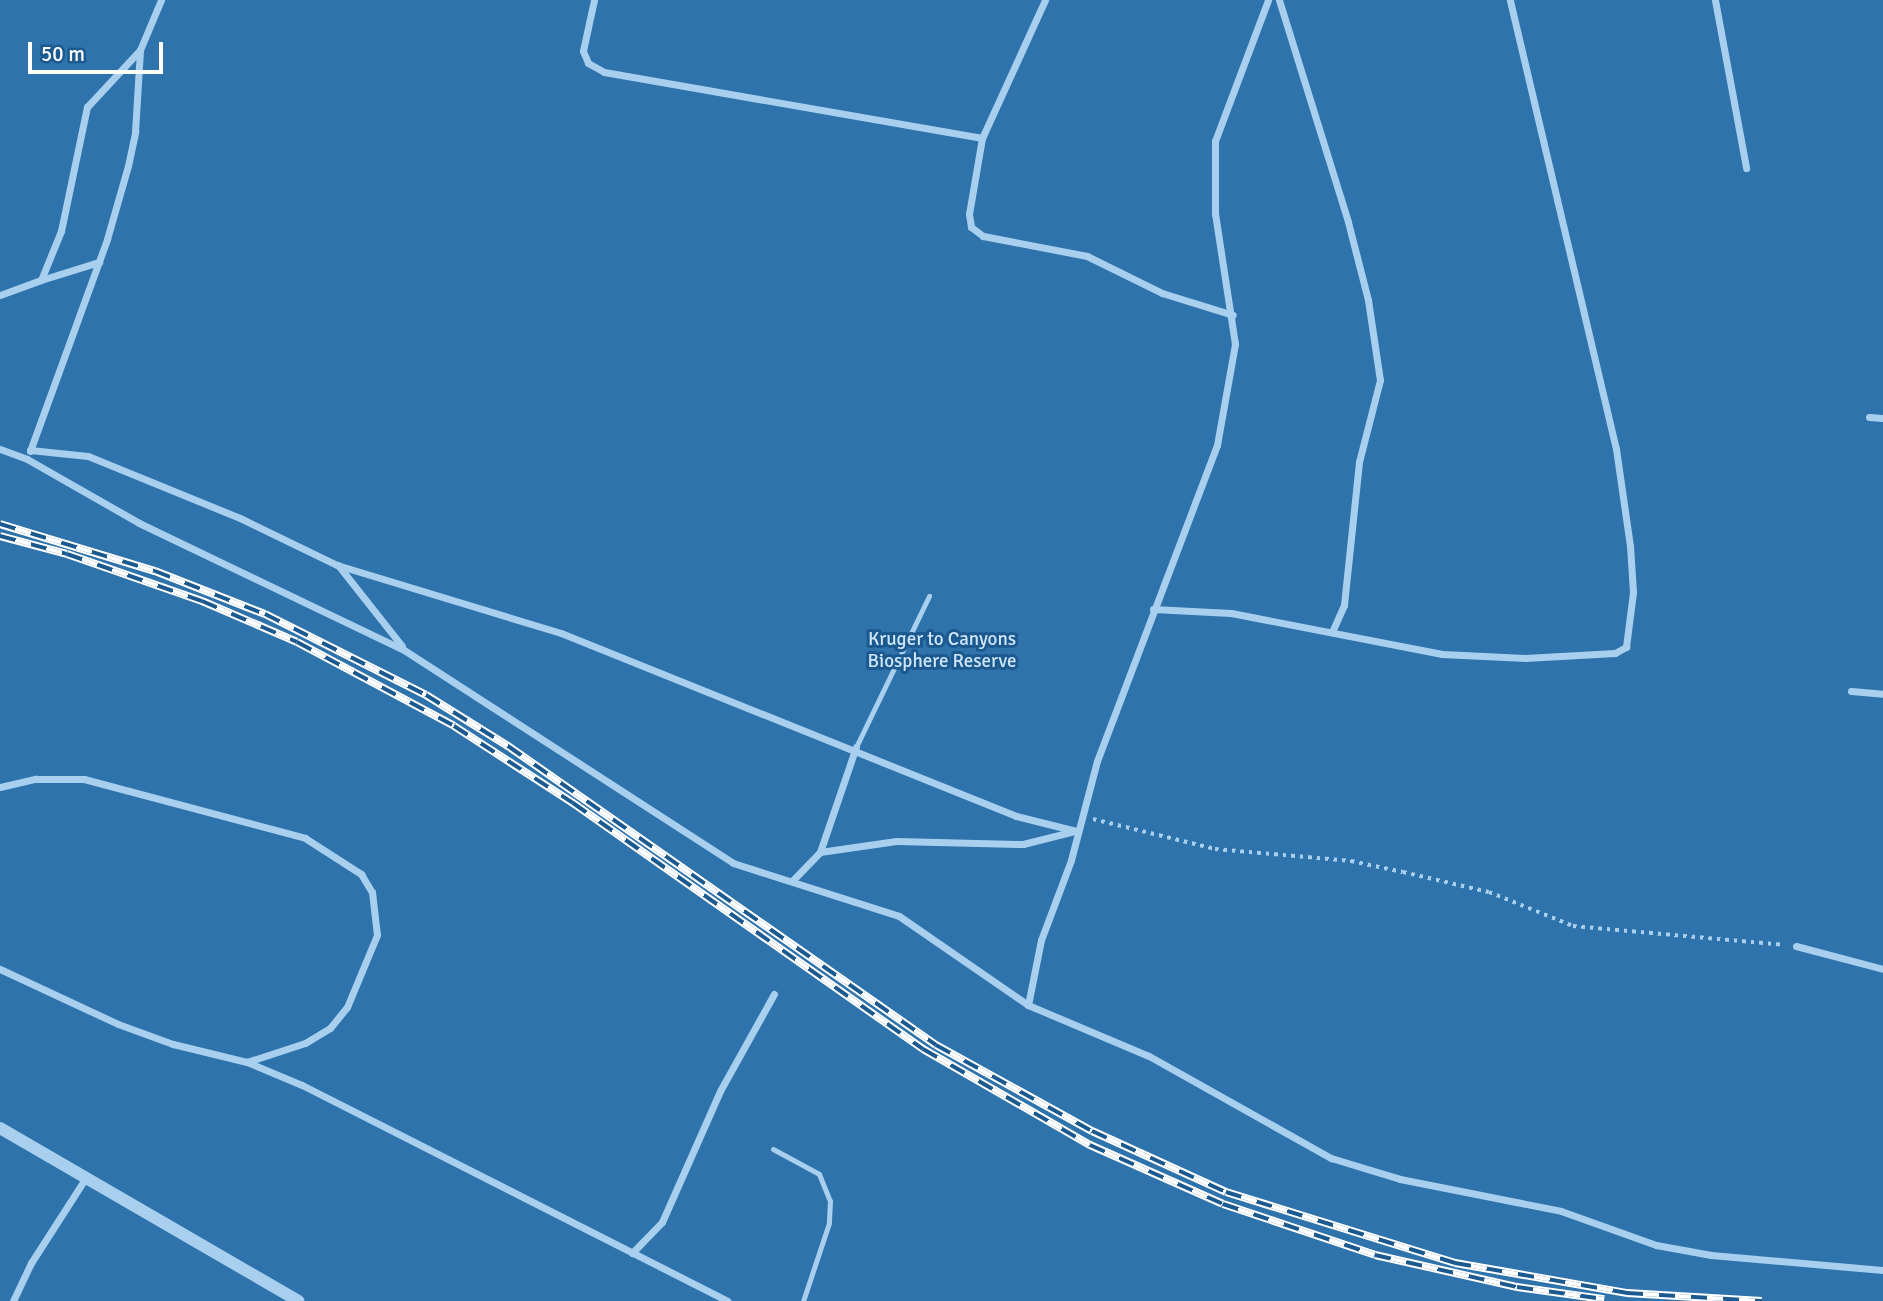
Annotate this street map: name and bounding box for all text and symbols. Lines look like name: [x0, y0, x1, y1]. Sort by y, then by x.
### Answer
scale bar: [32, 28, 166, 72]
text: 50 m: [41, 41, 85, 67]
park label: Kruger to Canyons Biosphere Reserve: [867, 629, 1017, 673]

